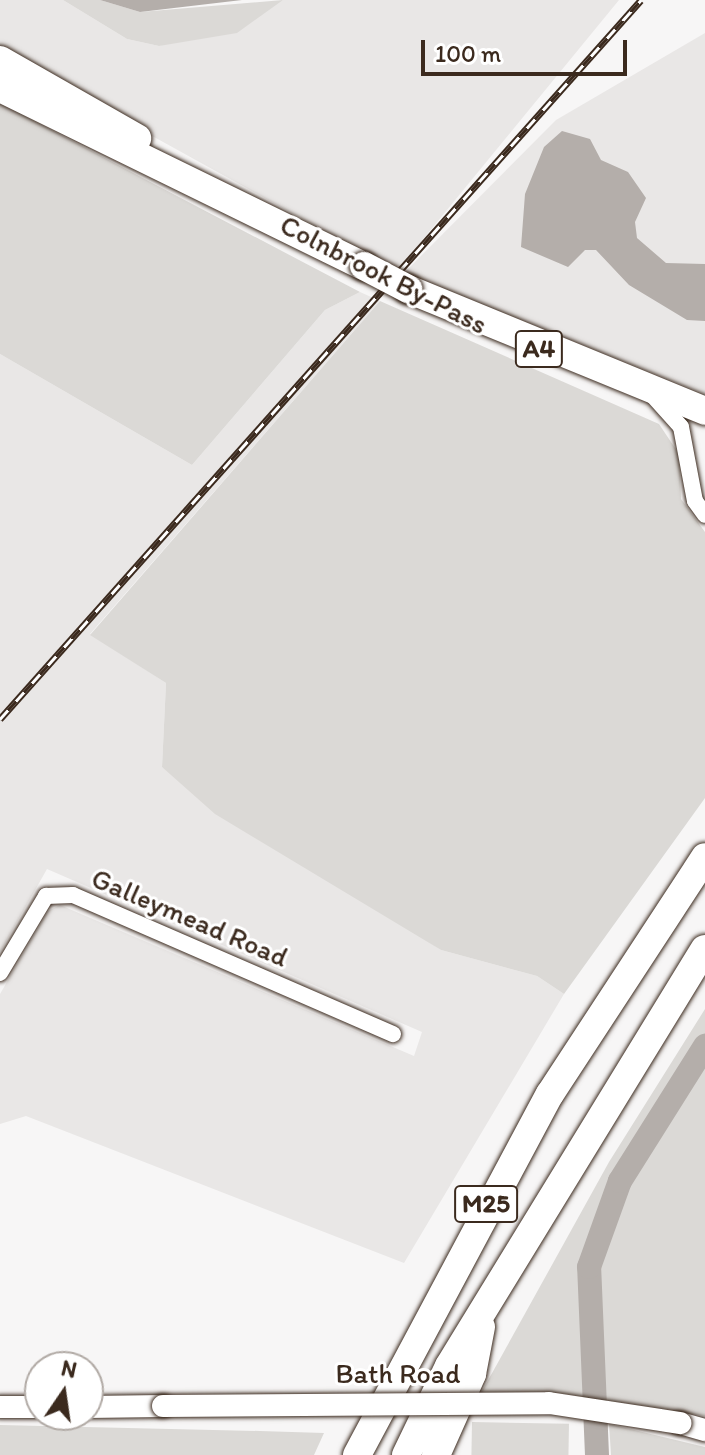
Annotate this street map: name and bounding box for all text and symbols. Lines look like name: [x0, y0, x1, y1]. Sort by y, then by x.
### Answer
scale bar: [425, 24, 631, 74]
text: 100 m: [435, 39, 501, 68]
street label: Colnbrook By-Pass: [275, 207, 493, 341]
road number: A4: [513, 327, 565, 371]
street label: Galleymead Road: [87, 861, 293, 973]
road number: M25: [454, 1182, 518, 1226]
north arrow: [24, 1351, 104, 1431]
text: N: [59, 1354, 79, 1384]
street label: Bath Road: [336, 1356, 460, 1390]

